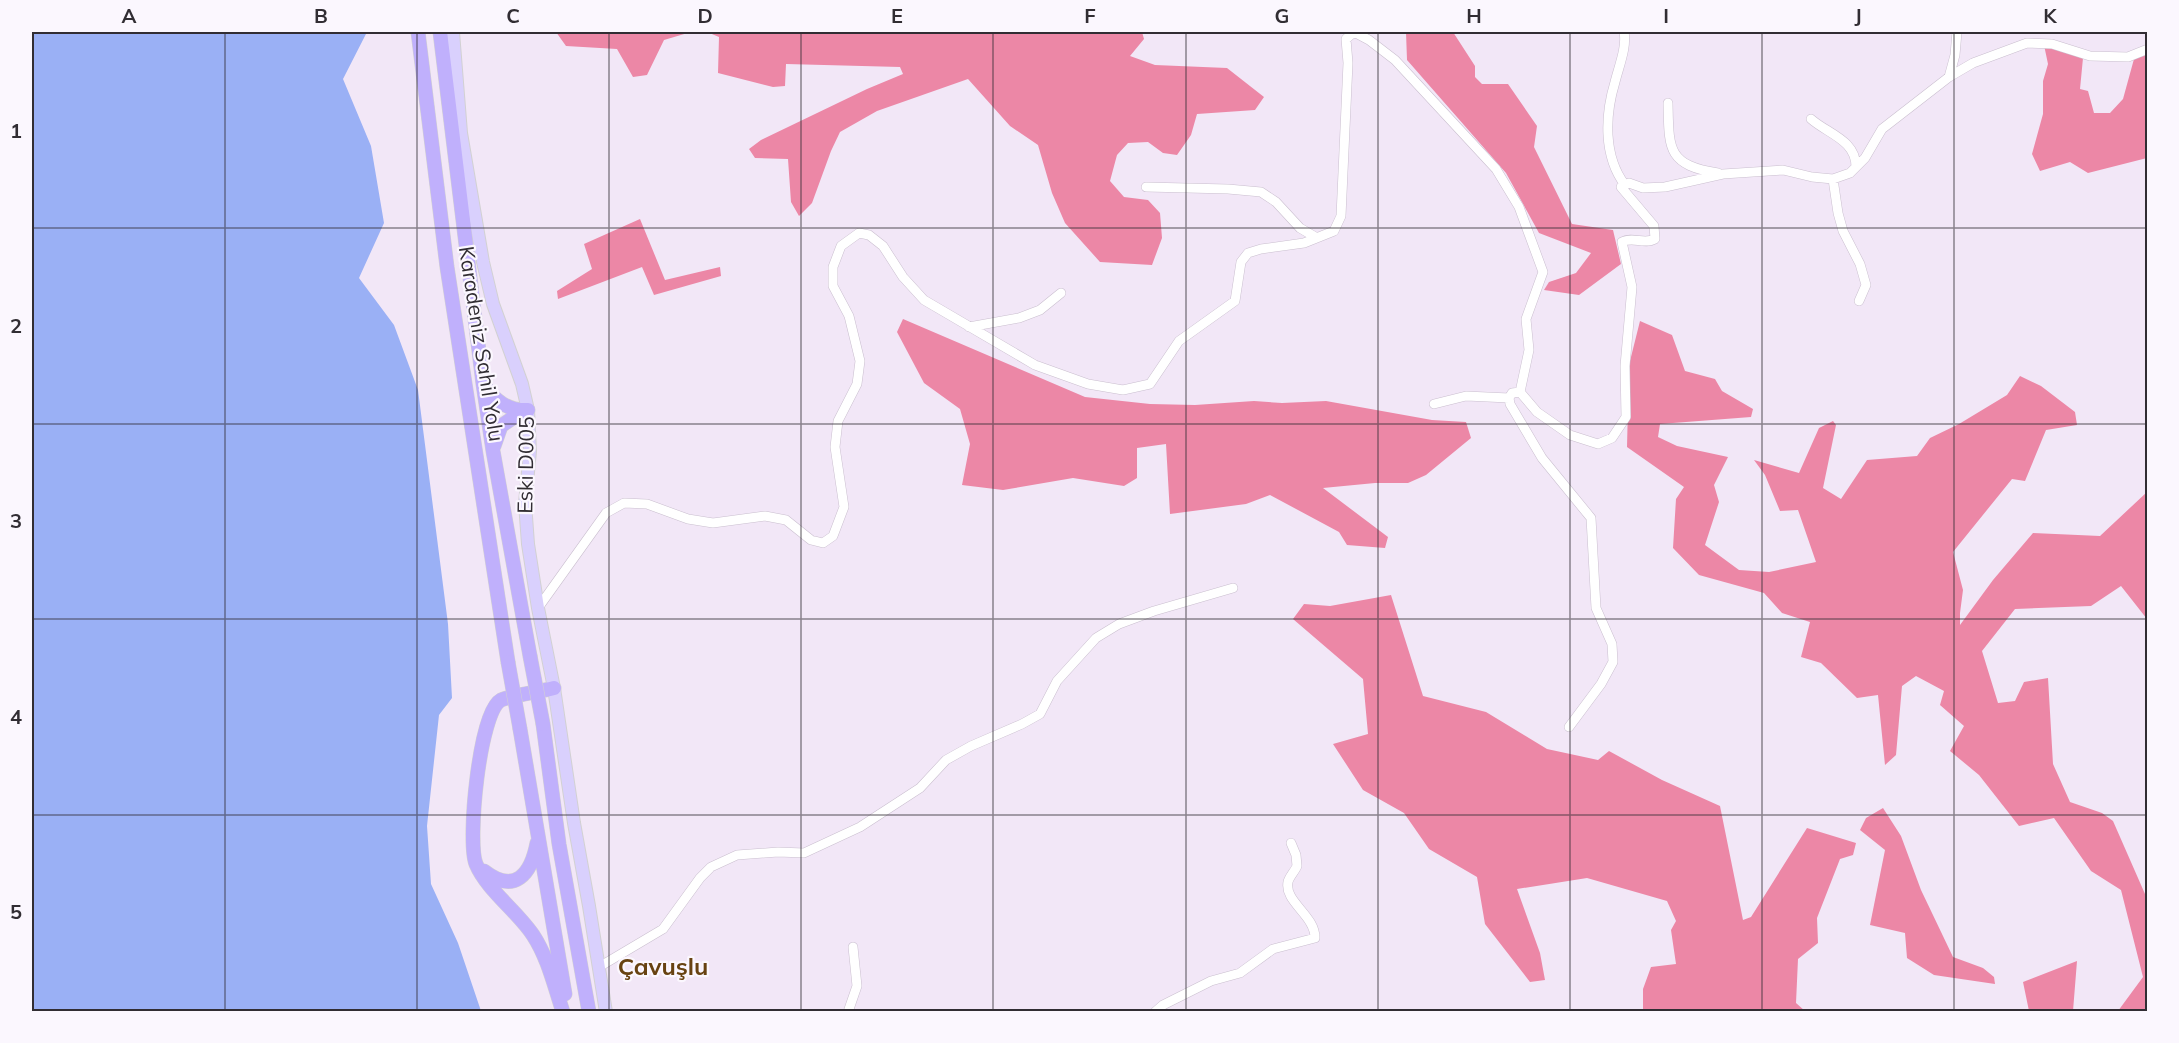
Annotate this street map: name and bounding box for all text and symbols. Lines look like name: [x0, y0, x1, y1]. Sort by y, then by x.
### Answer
text: A: [122, 3, 137, 28]
text: B: [314, 3, 328, 28]
text: C: [506, 3, 520, 28]
text: D: [697, 3, 713, 28]
text: E: [891, 3, 903, 28]
text: F: [1084, 3, 1096, 28]
text: G: [1275, 3, 1289, 28]
text: H: [1466, 3, 1482, 28]
text: I: [1663, 3, 1669, 28]
text: J: [1854, 3, 1862, 28]
text: K: [2043, 3, 2057, 28]
text: 1: [10, 118, 22, 143]
street label: Karadeniz Sahil Yolu: [454, 244, 510, 443]
text: 2: [10, 313, 22, 338]
street label: Eski D005: [511, 416, 539, 514]
text: 3: [10, 508, 22, 533]
text: 4: [10, 704, 22, 729]
text: 5: [10, 899, 22, 924]
district label: Çavuşlu: [618, 951, 708, 981]

